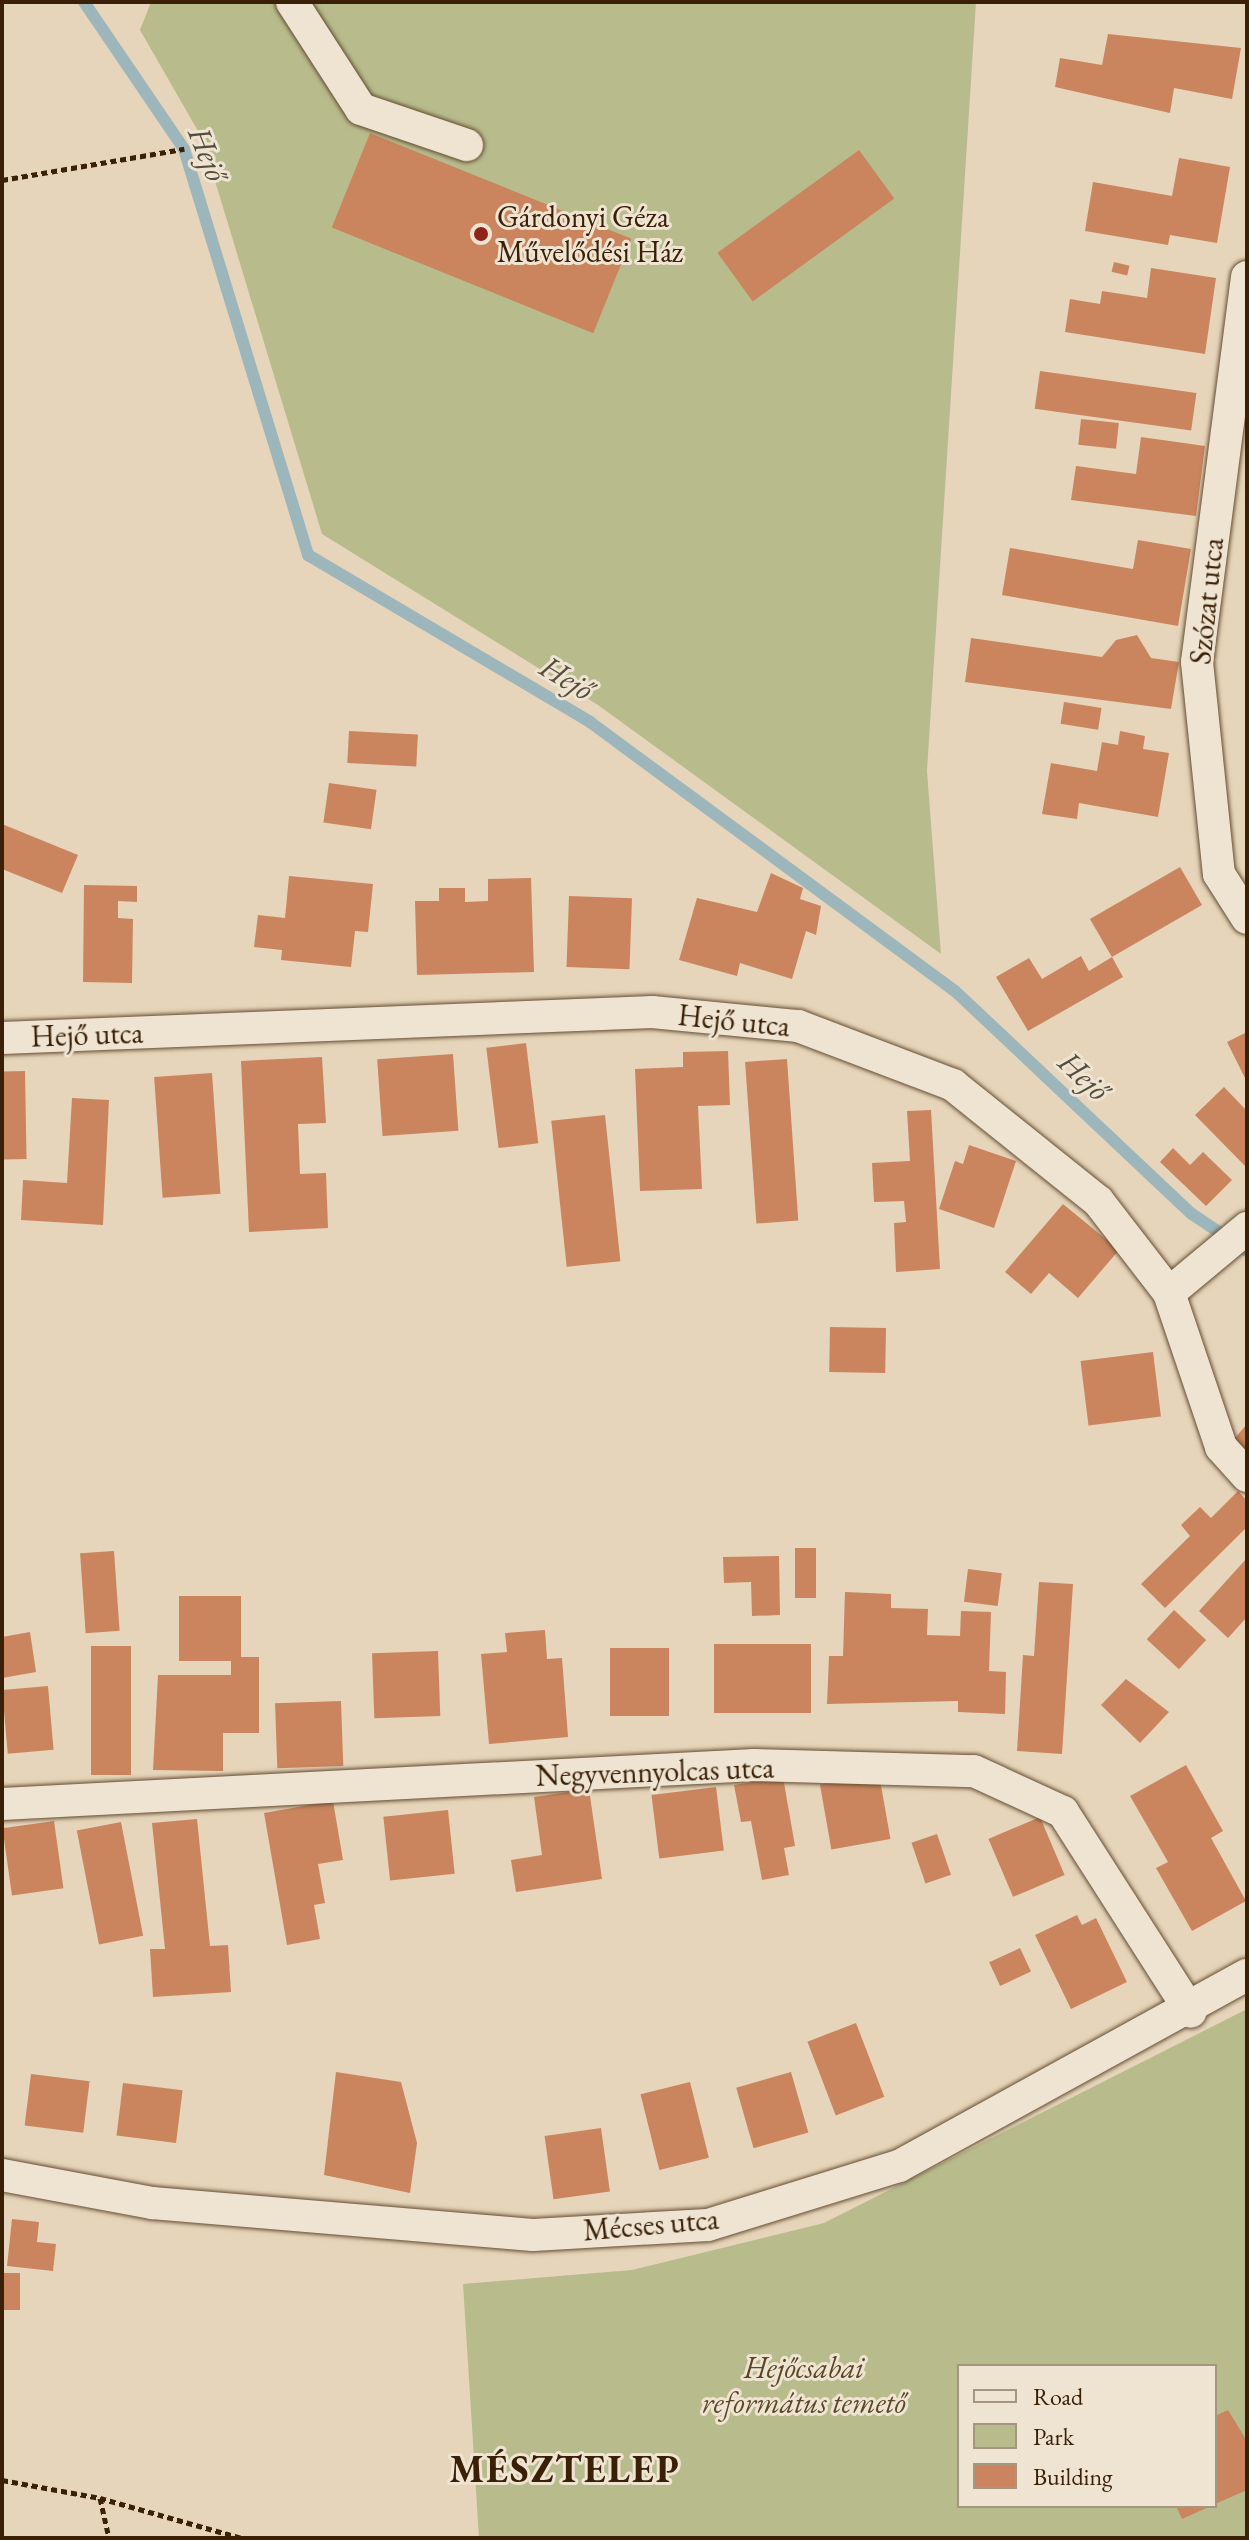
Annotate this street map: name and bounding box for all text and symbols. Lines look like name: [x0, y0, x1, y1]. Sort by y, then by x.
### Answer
water label: Hejő: [180, 121, 236, 187]
place label: Gárdonyi Géza Művelődési Ház: [497, 199, 683, 270]
marker: Gárdonyi Géza Művelődési Ház: [472, 225, 490, 243]
street label: Szózat utca: [1182, 536, 1232, 666]
water label: Hejő: [533, 647, 601, 709]
street label: Hejő utca: [676, 997, 792, 1045]
street label: Hejő utca: [30, 1015, 144, 1055]
water label: Hejő: [1051, 1043, 1117, 1109]
street label: Negyvennyolcas utca: [535, 1750, 775, 1794]
street label: Mécses utca: [582, 2201, 720, 2249]
park label: Hejőcsabai református temető: [702, 2350, 906, 2420]
legend: [957, 2364, 1217, 2508]
text: Road: [1033, 2381, 1083, 2412]
text: Park: [1033, 2421, 1074, 2452]
district label: MÉSZTELEP: [449, 2446, 681, 2492]
text: Building: [1033, 2461, 1113, 2492]

